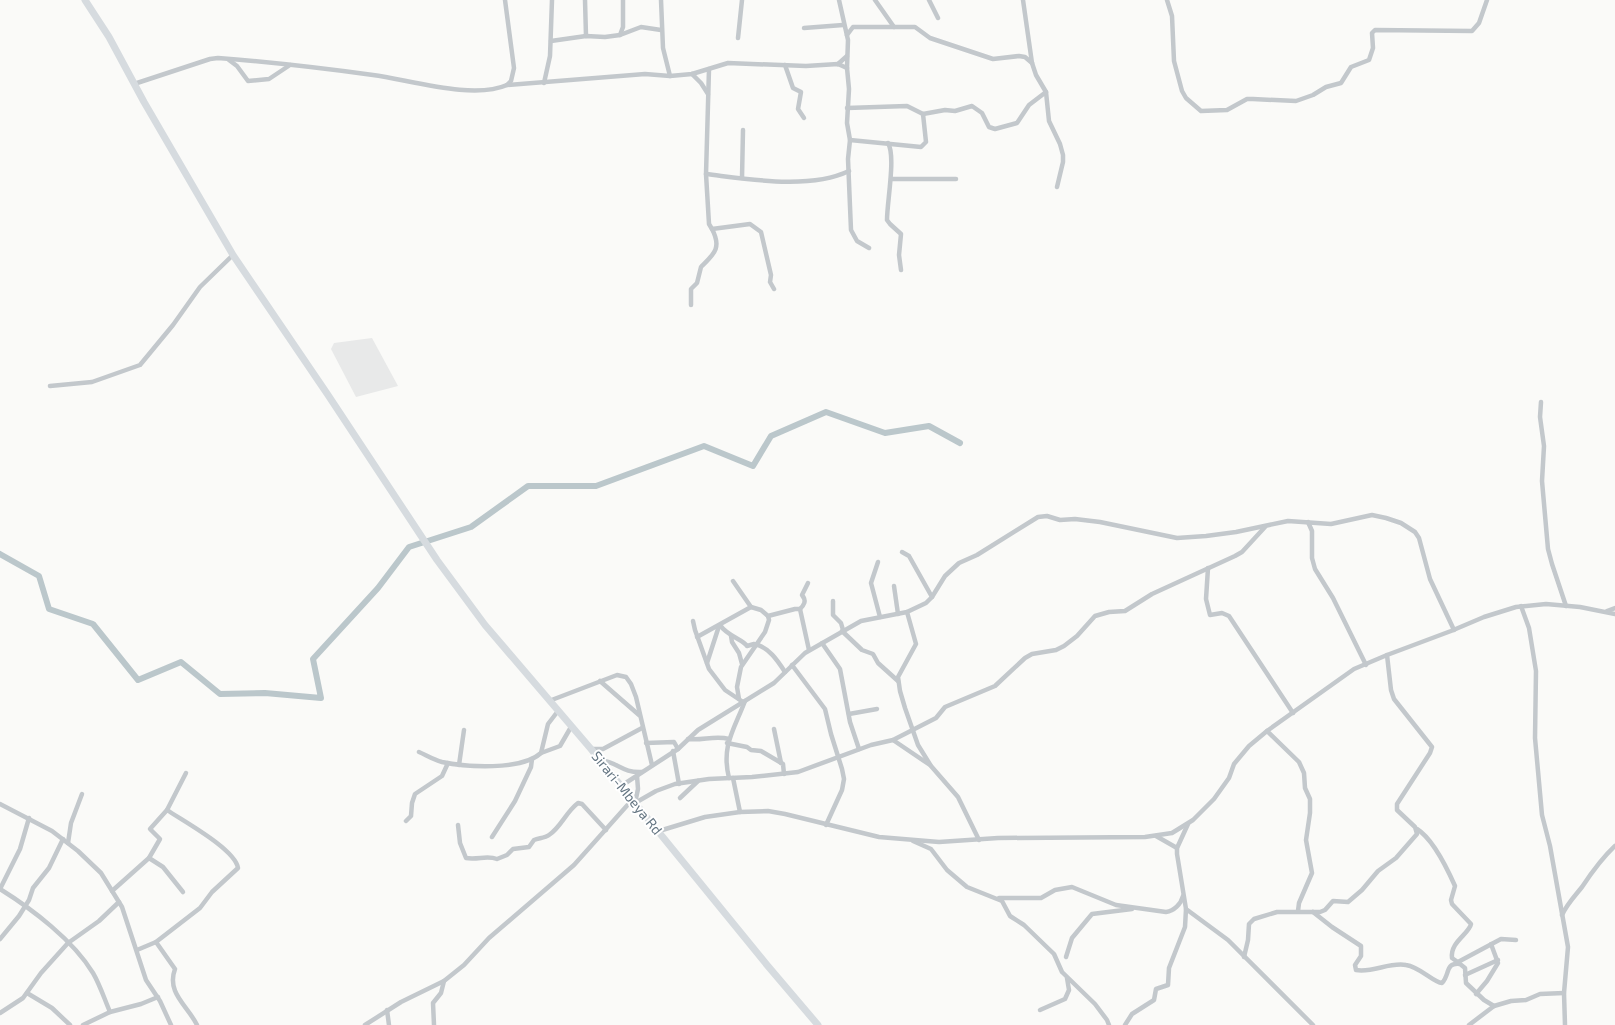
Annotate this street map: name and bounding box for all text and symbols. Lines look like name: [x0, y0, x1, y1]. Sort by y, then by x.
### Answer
street label: Sirari-Mbeya Rd: [589, 747, 666, 838]

